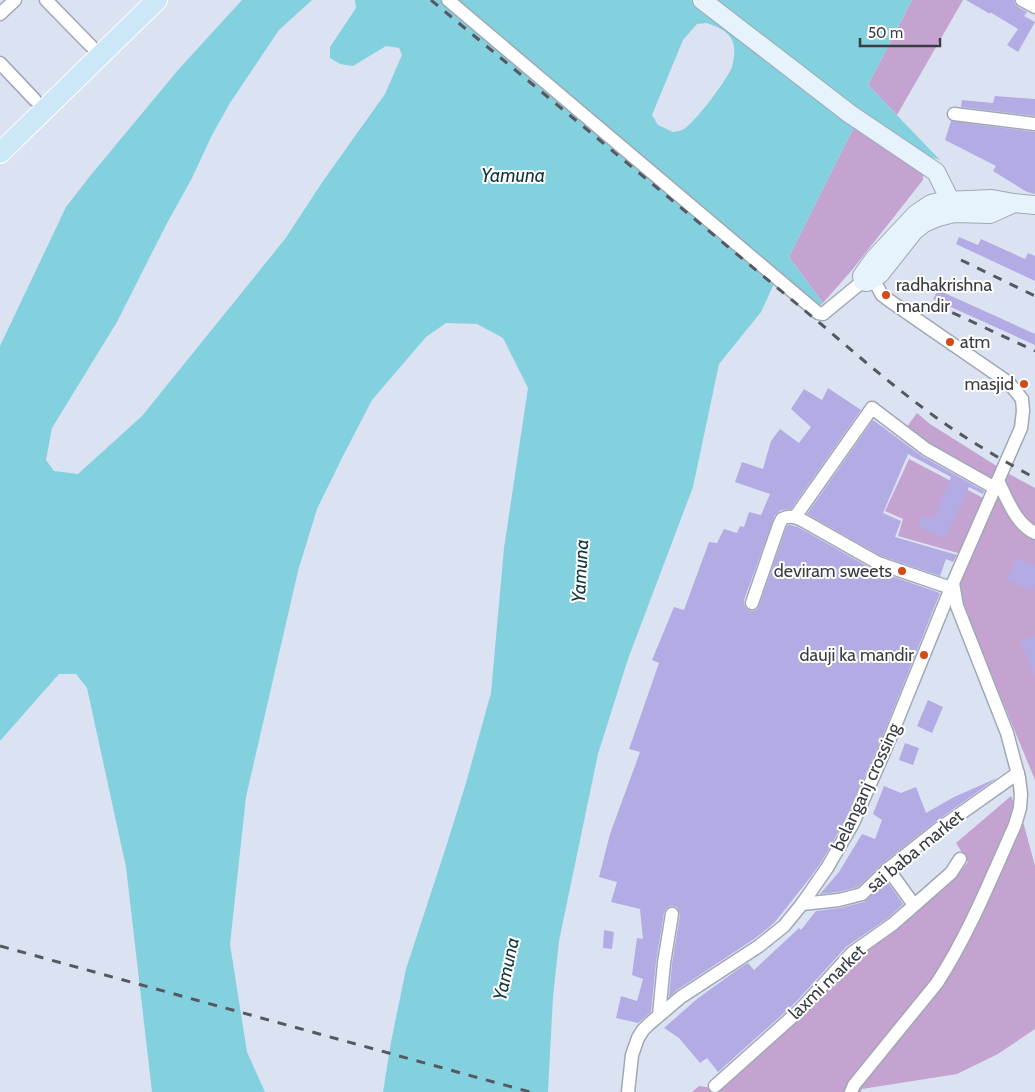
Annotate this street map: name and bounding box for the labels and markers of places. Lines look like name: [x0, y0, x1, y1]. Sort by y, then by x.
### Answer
place label: radhakrishna mandir: [896, 274, 992, 317]
marker: radhakrishna mandir: [880, 289, 892, 301]
place label: atm: [960, 331, 990, 353]
marker: atm: [944, 336, 956, 348]
place label: masjid: [964, 373, 1014, 395]
marker: masjid: [1018, 378, 1030, 390]
place label: deviram sweets: [774, 560, 892, 582]
marker: deviram sweets: [896, 565, 908, 577]
place label: dauji ka mandir: [800, 644, 914, 666]
marker: dauji ka mandir: [918, 649, 930, 661]

